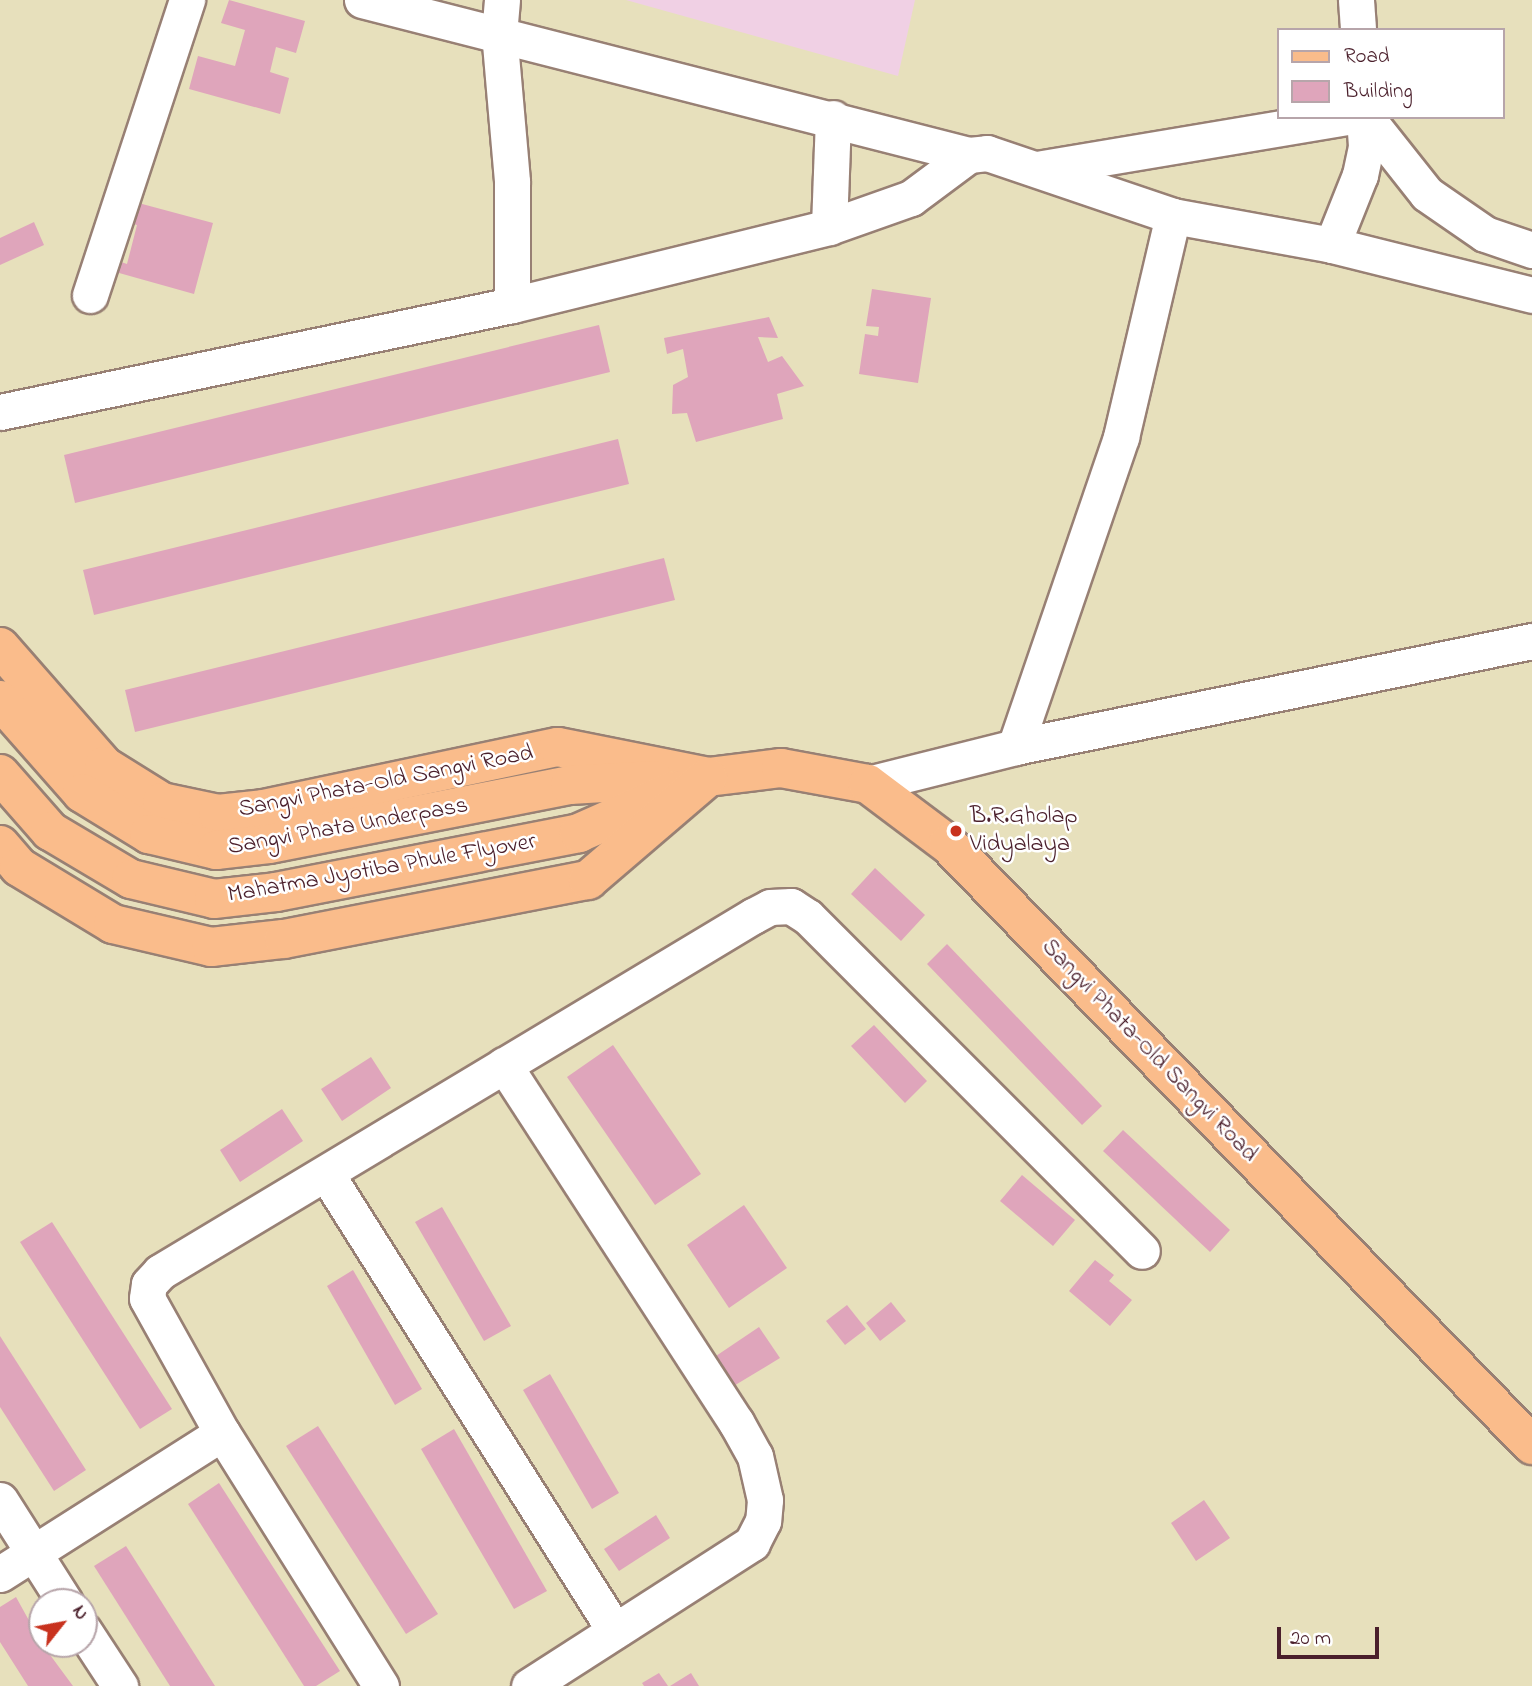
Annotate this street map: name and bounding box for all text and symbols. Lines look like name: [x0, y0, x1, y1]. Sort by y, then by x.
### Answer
legend: [1276, 28, 1504, 119]
text: Road: [1344, 42, 1390, 72]
text: Building: [1344, 77, 1413, 107]
street label: Sangvi Phata-Old Sangvi Road: [236, 739, 536, 825]
street label: Sangvi Phata Underpass: [226, 792, 470, 862]
place label: B.R.Gholap Vidyalaya: [970, 803, 1077, 859]
marker: B.R.Gholap Vidyalaya: [948, 823, 964, 839]
street label: Mahatma Jyotiba Phule Flyover: [226, 828, 538, 910]
street label: Sangvi Phata-Old Sangvi Road: [1035, 933, 1263, 1169]
north arrow: [28, 1588, 98, 1658]
text: N: [65, 1600, 95, 1625]
scale bar: [1280, 1612, 1382, 1656]
text: 20 m: [1290, 1624, 1331, 1654]

